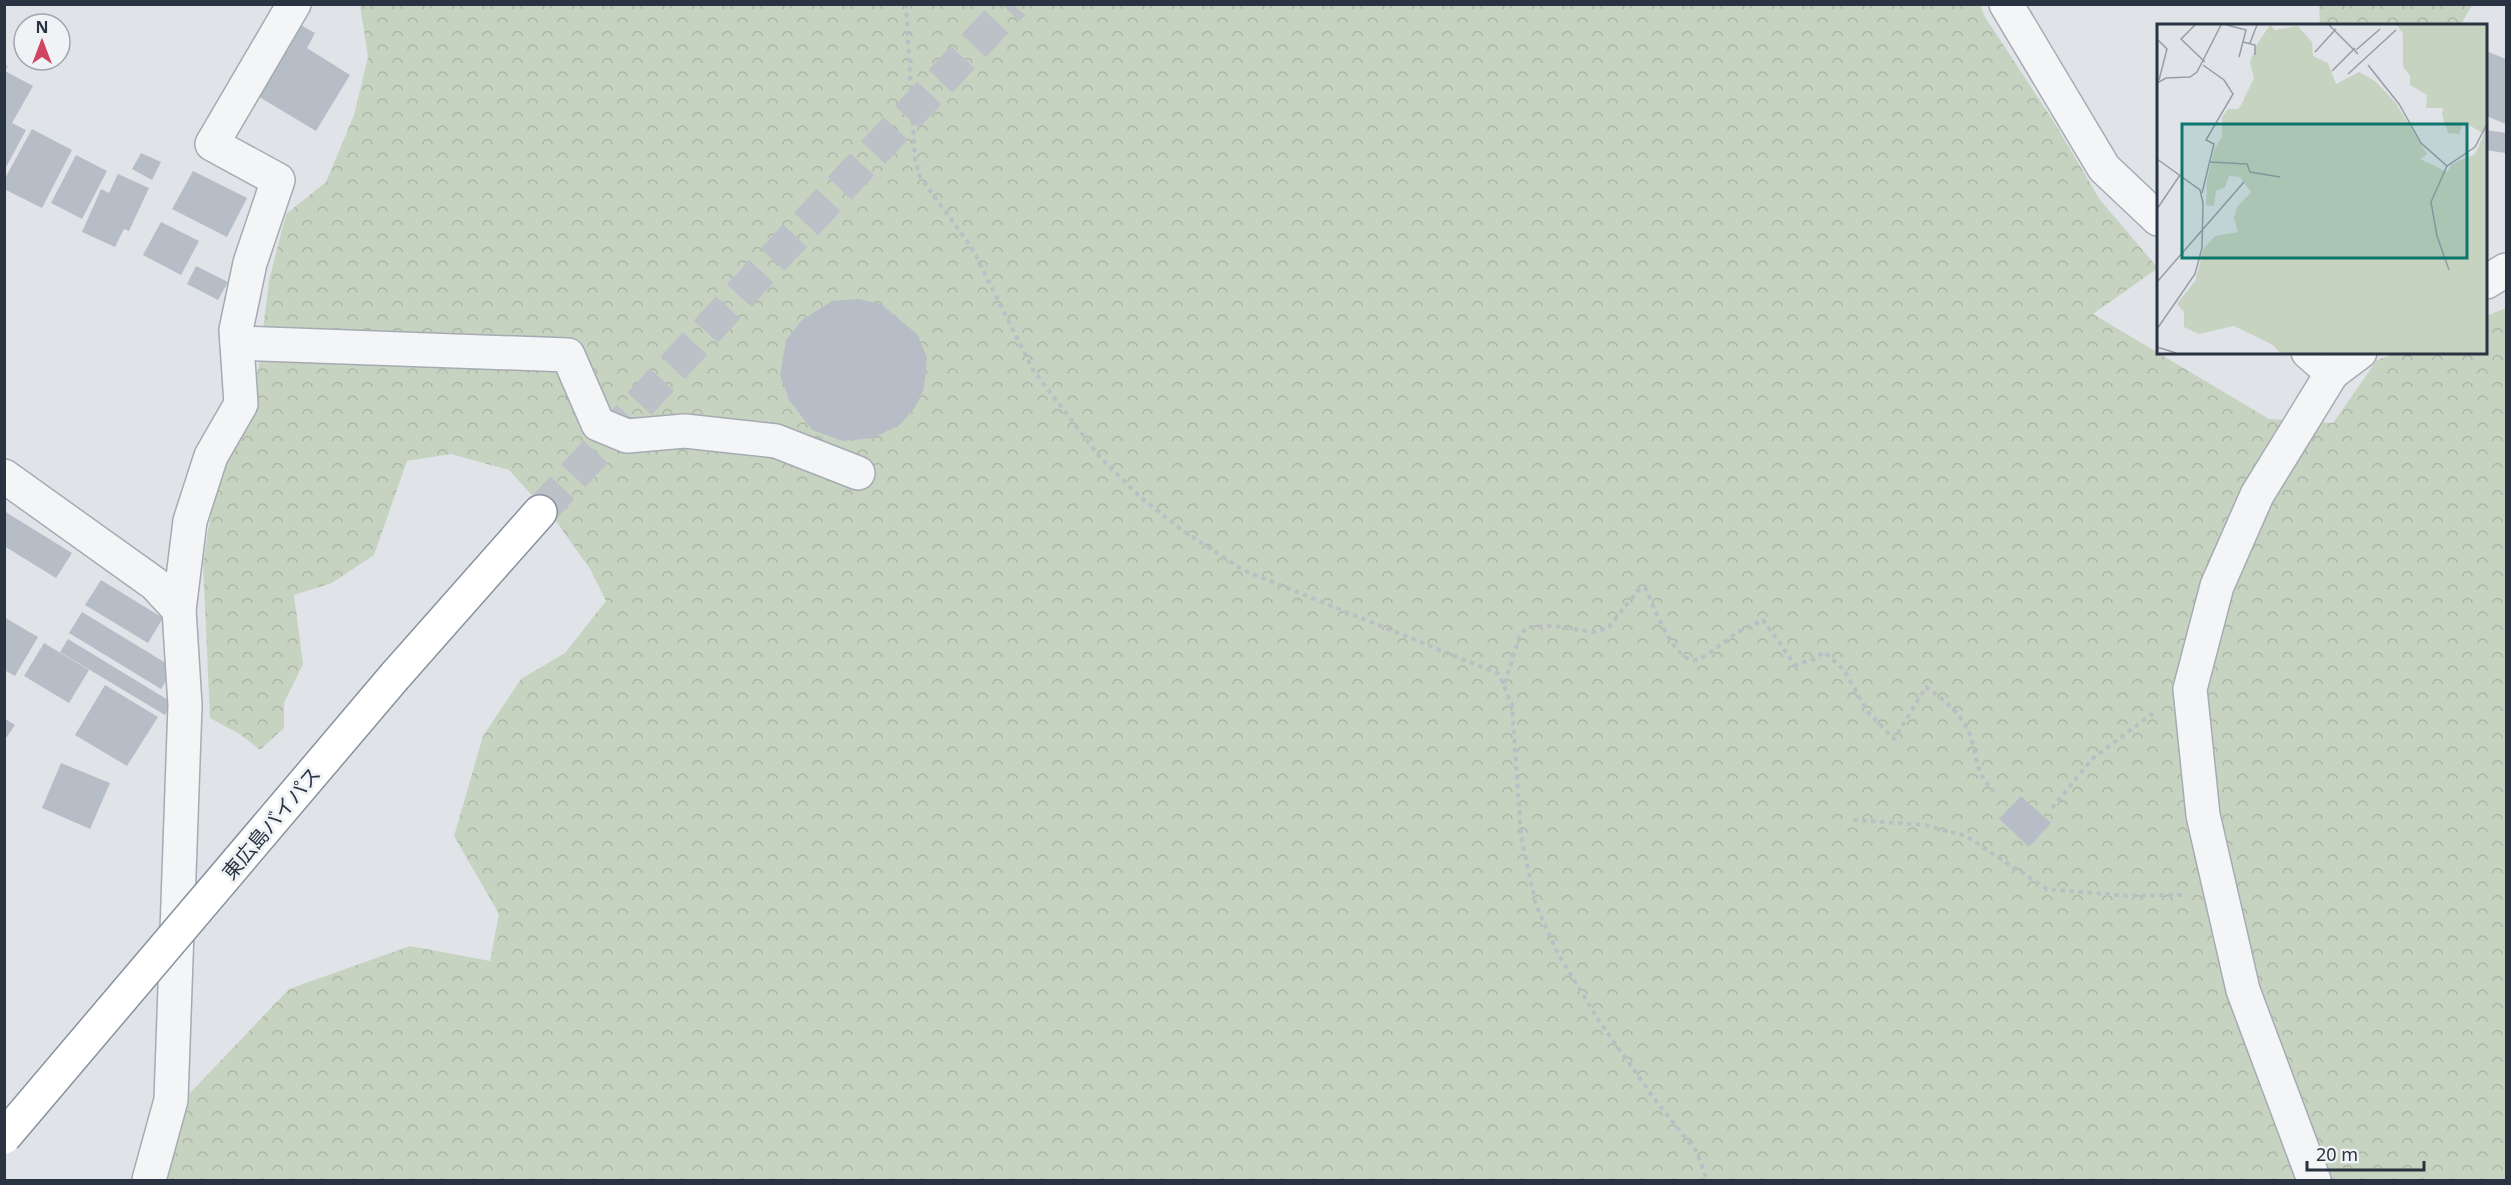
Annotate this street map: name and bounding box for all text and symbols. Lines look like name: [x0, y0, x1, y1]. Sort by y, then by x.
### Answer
north arrow: [12, 12, 72, 72]
text: N: [35, 16, 49, 38]
inset map: [2157, 24, 2487, 354]
street label: 東広島バイパス: [216, 761, 326, 885]
scale bar: [2307, 1134, 2424, 1172]
text: 20 m: [2316, 1142, 2358, 1166]

